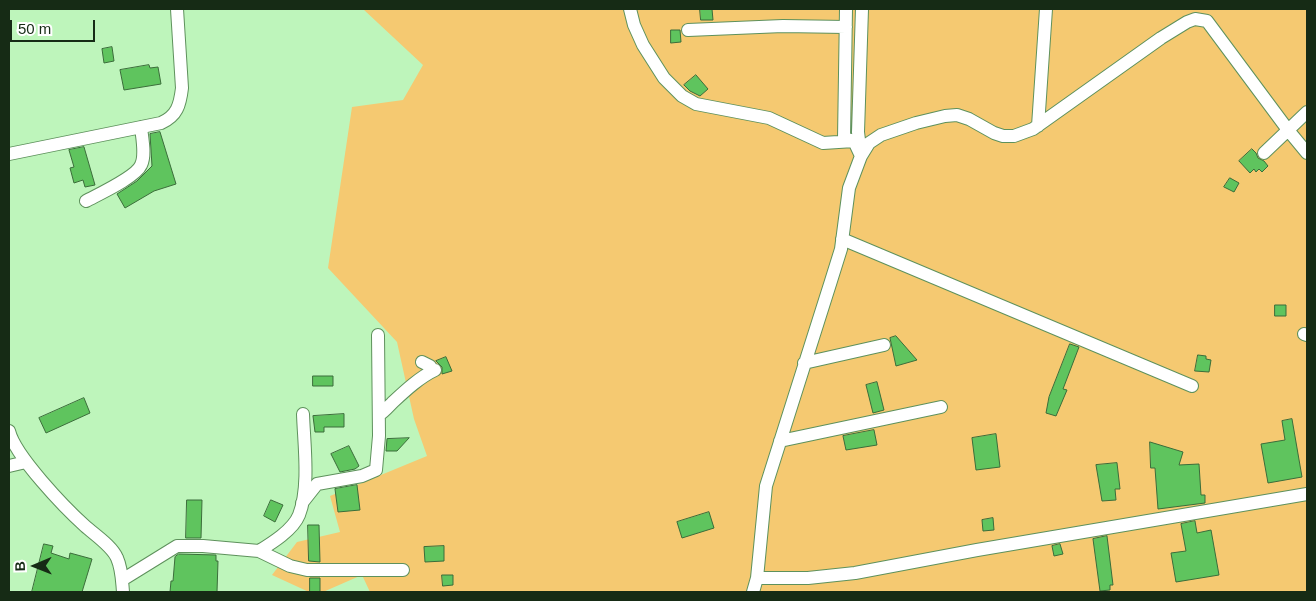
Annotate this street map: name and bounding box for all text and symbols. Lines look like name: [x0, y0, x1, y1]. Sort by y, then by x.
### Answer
scale bar: [12, 10, 98, 42]
text: 50 m: [18, 20, 51, 37]
north arrow: [10, 541, 60, 591]
text: B: [12, 561, 28, 571]

